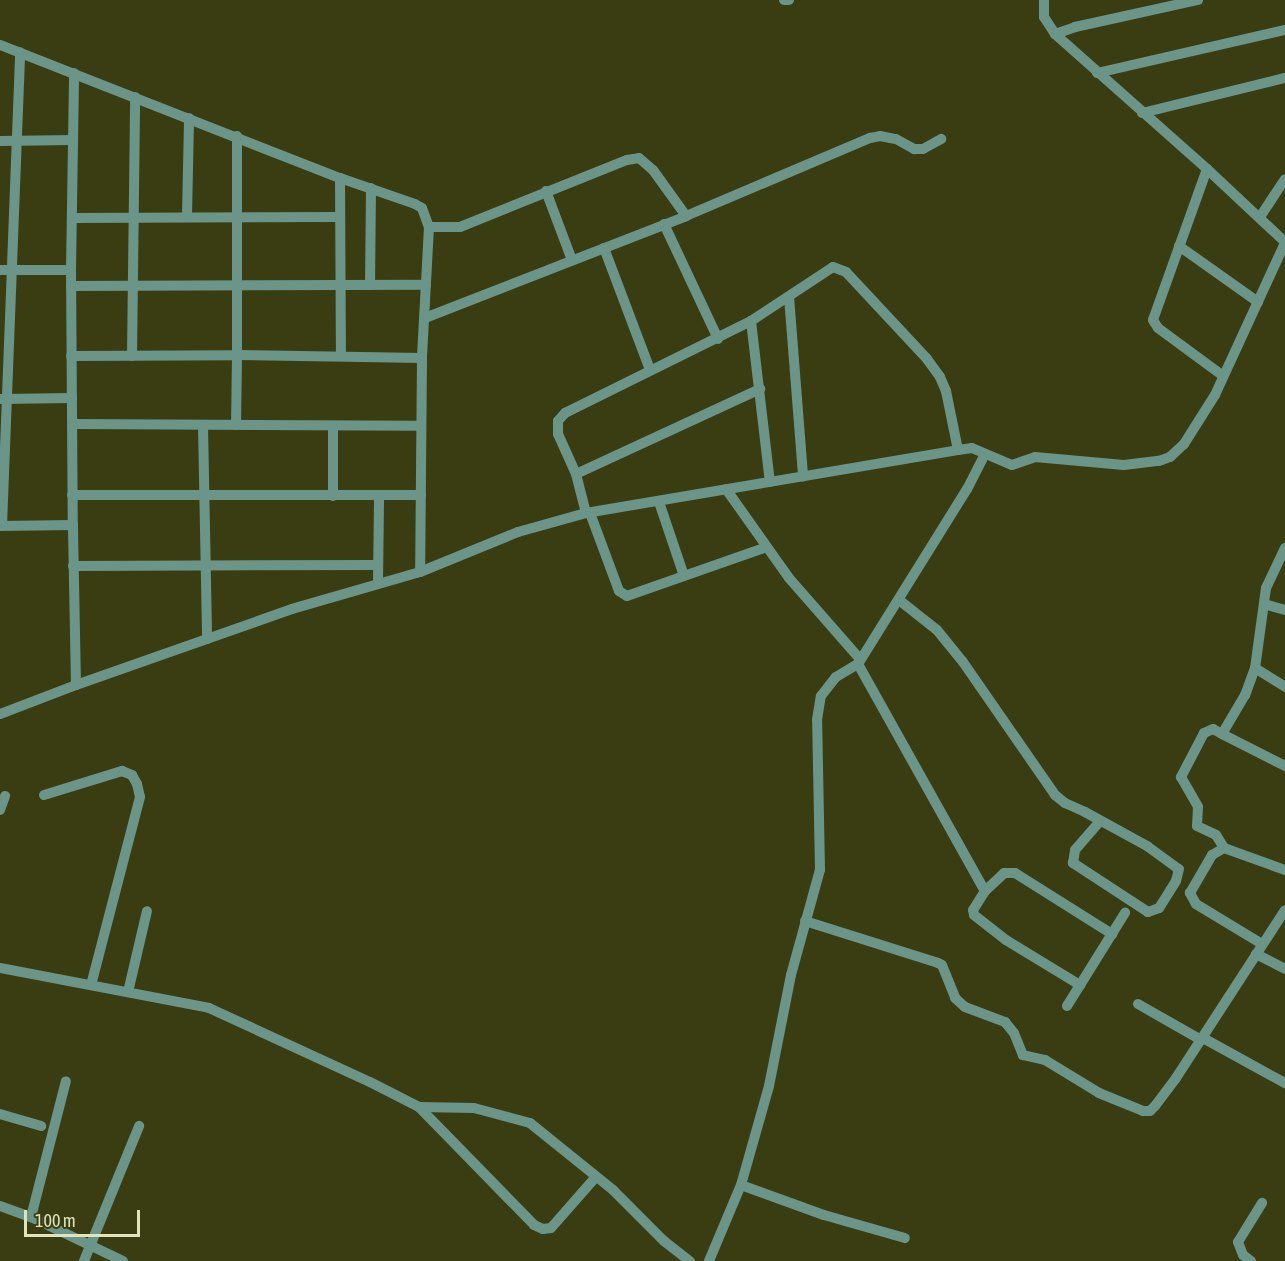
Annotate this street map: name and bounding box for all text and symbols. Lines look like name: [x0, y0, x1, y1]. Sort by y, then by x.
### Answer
scale bar: [27, 1198, 142, 1236]
text: 100 m: [35, 1210, 76, 1231]

